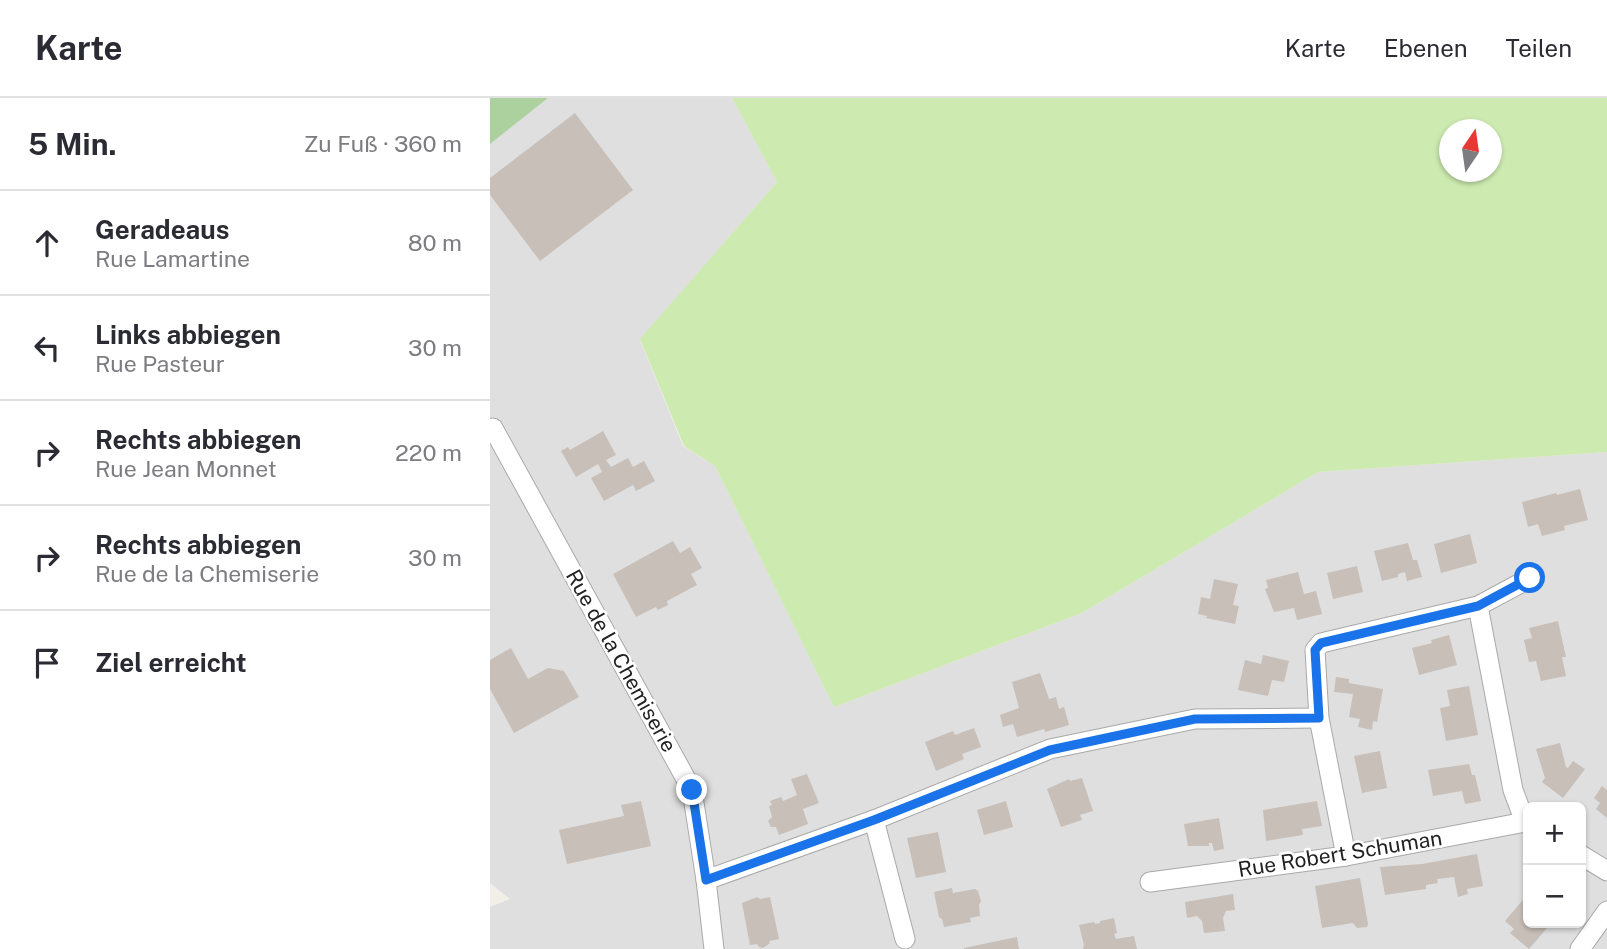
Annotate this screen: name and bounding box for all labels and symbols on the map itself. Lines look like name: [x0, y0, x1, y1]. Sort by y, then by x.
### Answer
north arrow: [1439, 119, 1502, 182]
route start: [1514, 562, 1545, 593]
street label: Rue de la Chemiserie: [561, 565, 682, 756]
route end: [676, 774, 707, 805]
street label: Rue Robert Schuman: [1236, 825, 1444, 882]

